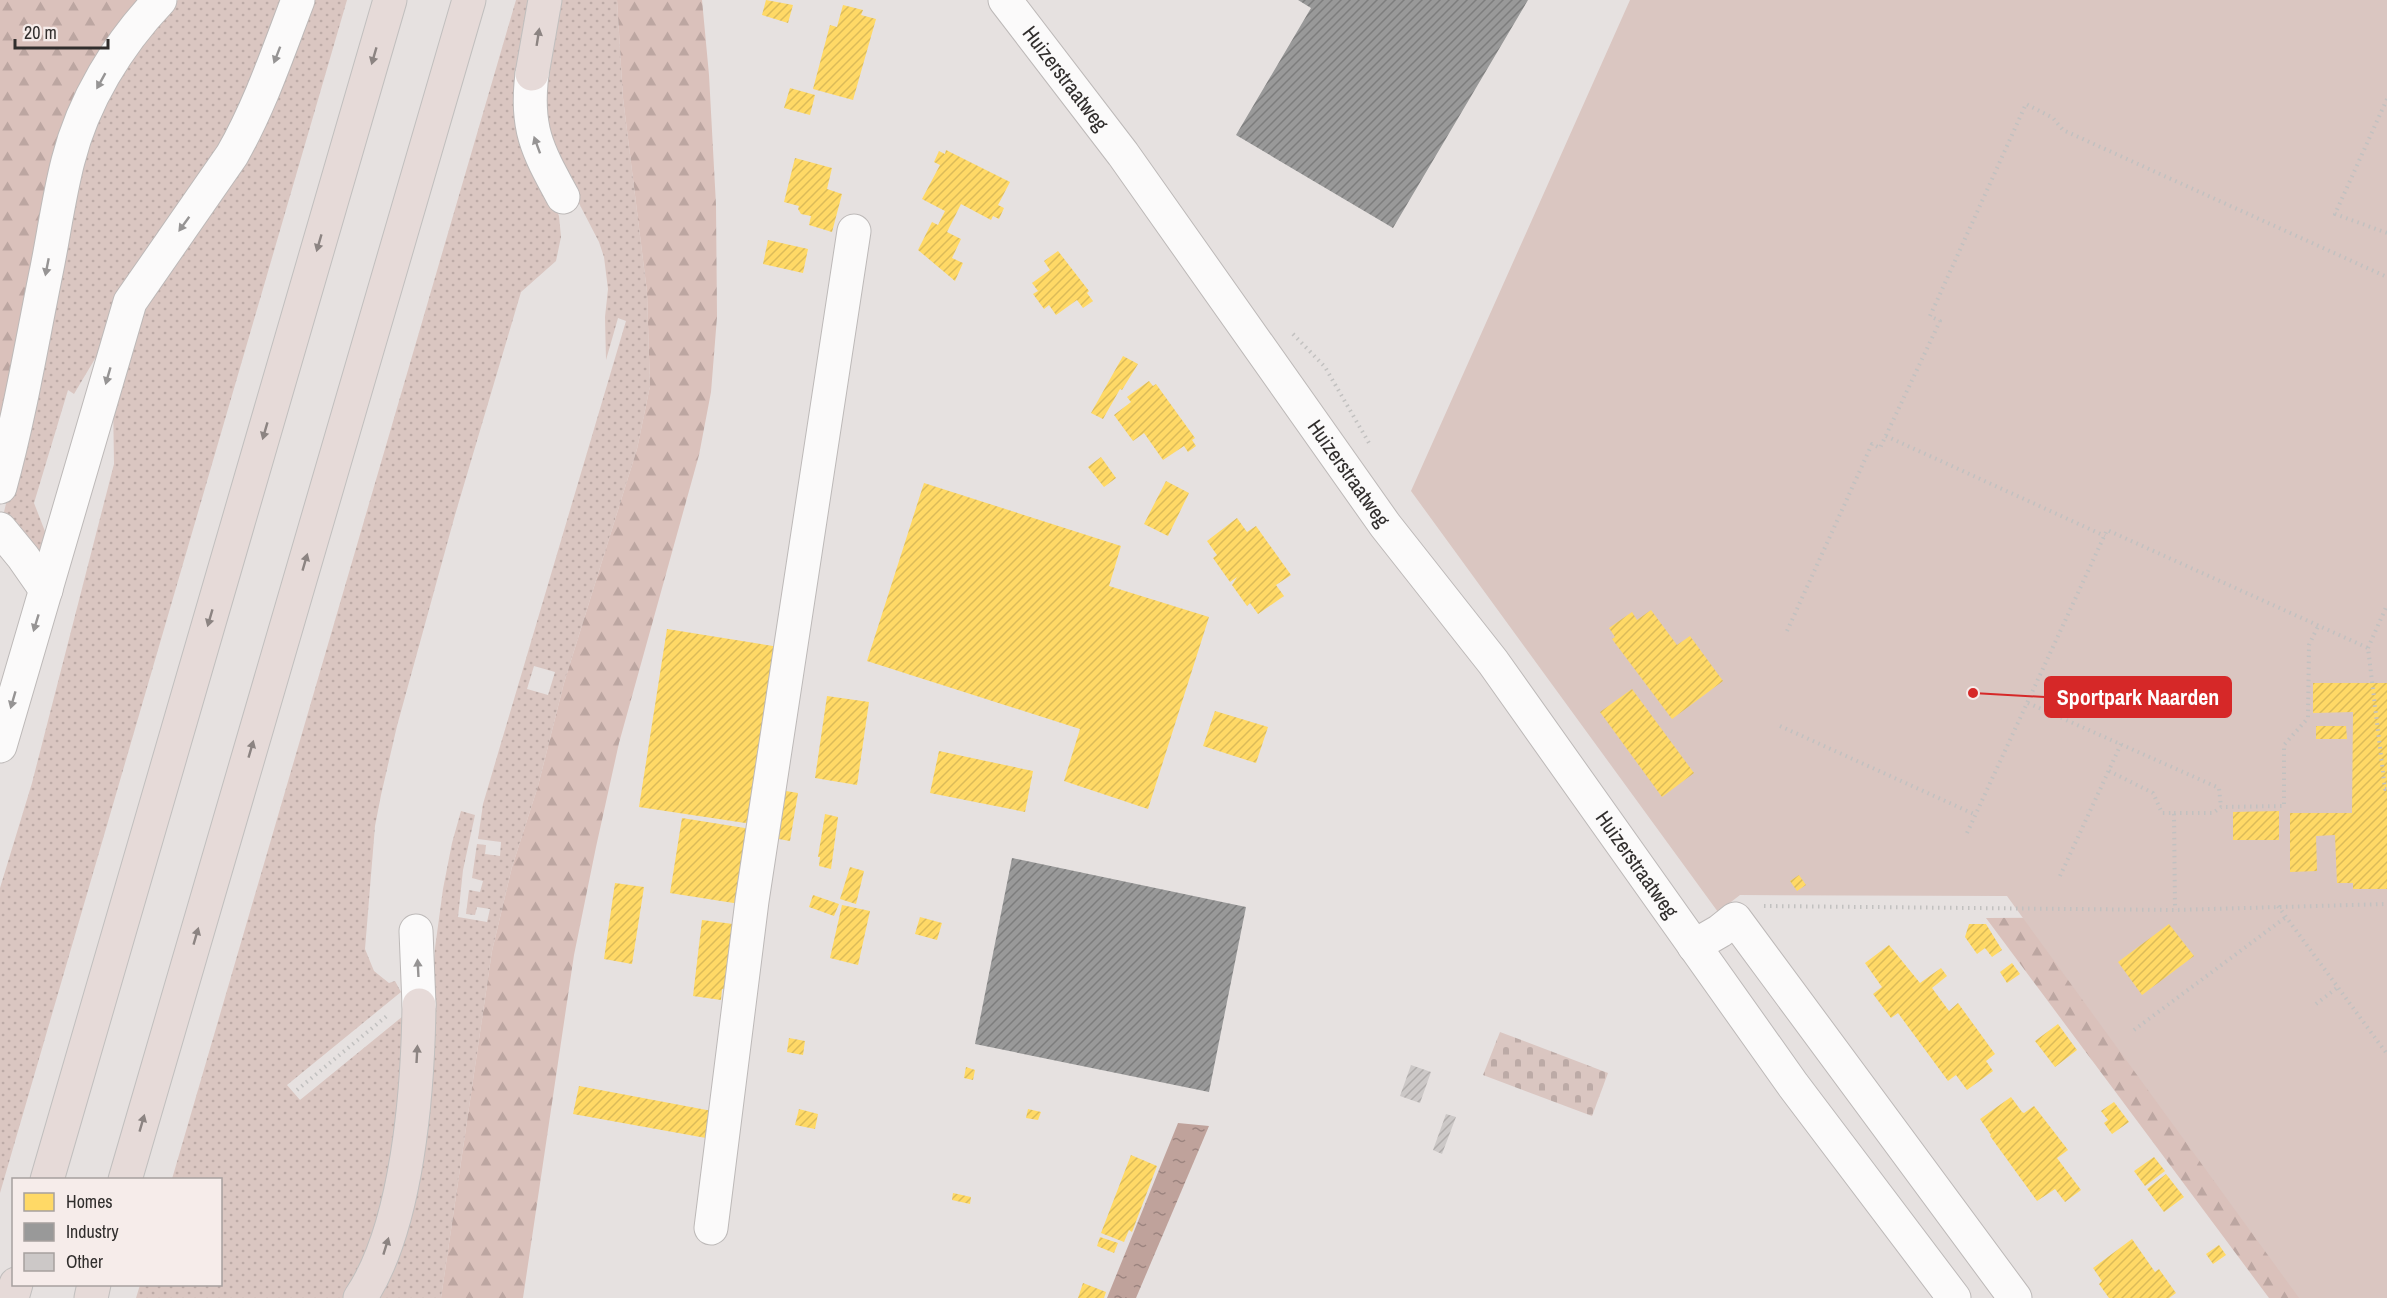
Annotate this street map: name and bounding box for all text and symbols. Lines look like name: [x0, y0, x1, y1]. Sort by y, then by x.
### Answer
scale bar: [15, 12, 108, 50]
text: 20 m: [24, 20, 57, 45]
street label: Huizerstraatweg: [1016, 20, 1116, 137]
one-way arrow: [533, 27, 542, 46]
one-way arrow: [272, 46, 282, 64]
one-way arrow: [369, 47, 378, 65]
one-way arrow: [96, 73, 106, 90]
one-way arrow: [531, 136, 541, 154]
one-way arrow: [178, 217, 190, 232]
one-way arrow: [314, 234, 323, 252]
one-way arrow: [42, 258, 51, 277]
one-way arrow: [103, 367, 112, 385]
street label: Huizerstraatweg: [1301, 413, 1397, 533]
one-way arrow: [260, 422, 269, 440]
one-way arrow: [301, 553, 310, 571]
one-way arrow: [205, 609, 214, 627]
one-way arrow: [31, 614, 40, 632]
callout: Sportpark Naarden: [2045, 677, 2231, 717]
text: Sportpark Naarden: [2057, 682, 2219, 712]
one-way arrow: [8, 691, 17, 709]
one-way arrow: [247, 740, 256, 758]
street label: Huizerstraatweg: [1589, 805, 1685, 924]
one-way arrow: [192, 927, 201, 945]
one-way arrow: [413, 958, 422, 977]
one-way arrow: [413, 1044, 422, 1063]
one-way arrow: [137, 1114, 147, 1132]
legend: [12, 1178, 222, 1286]
text: Homes: [66, 1189, 113, 1214]
text: Industry: [66, 1219, 119, 1244]
one-way arrow: [382, 1237, 391, 1255]
text: Other: [66, 1249, 103, 1274]

